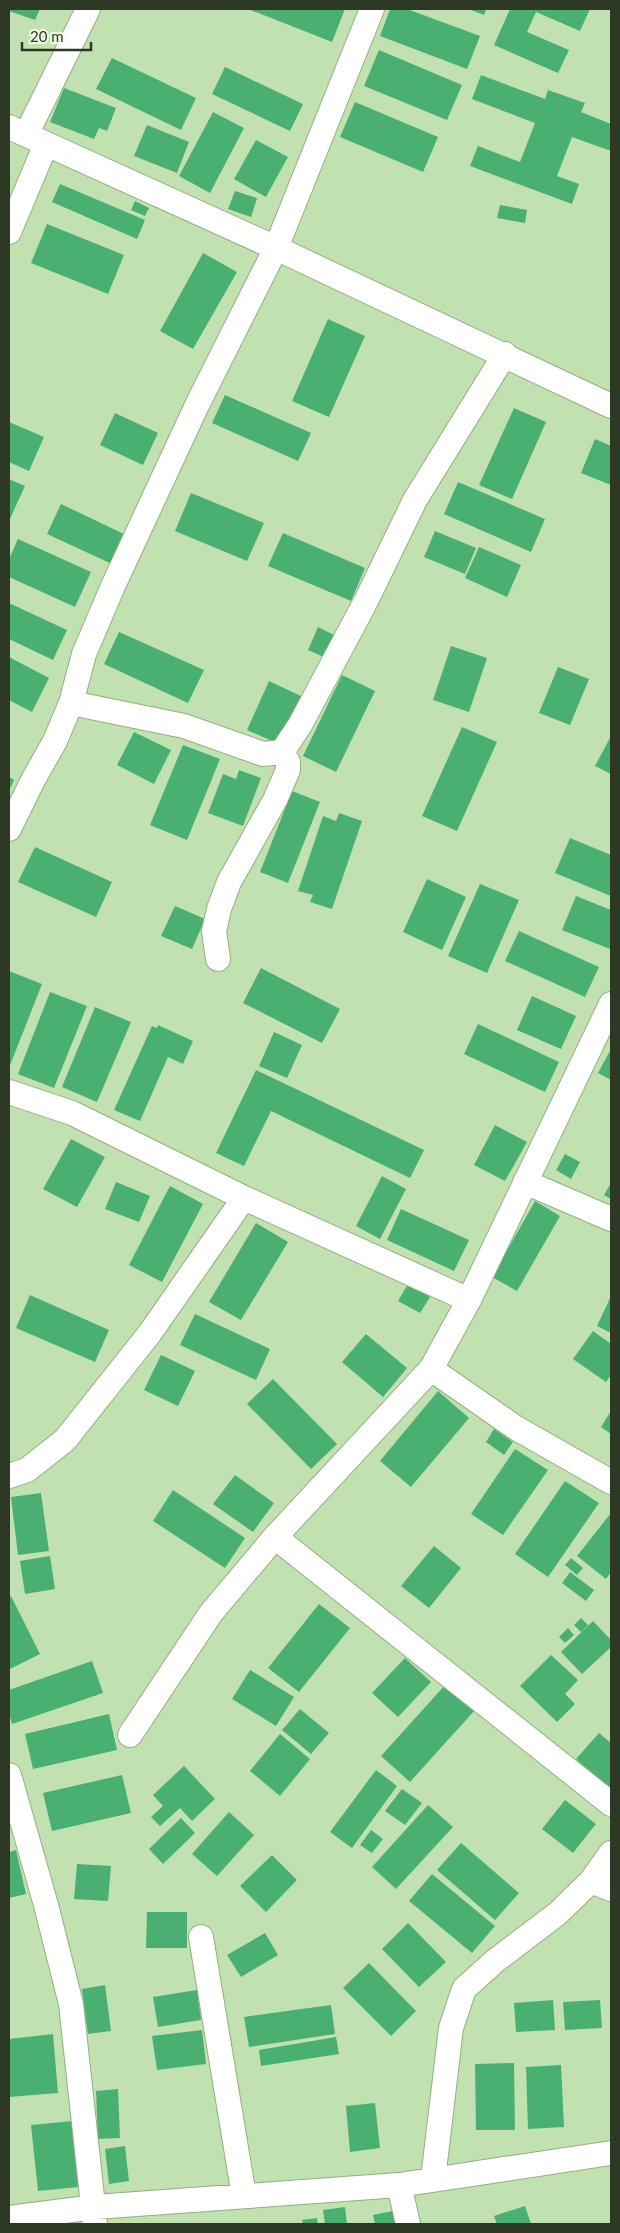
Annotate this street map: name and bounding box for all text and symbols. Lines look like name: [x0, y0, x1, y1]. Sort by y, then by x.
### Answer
scale bar: [22, 20, 91, 52]
text: 20 m: [30, 27, 64, 45]

